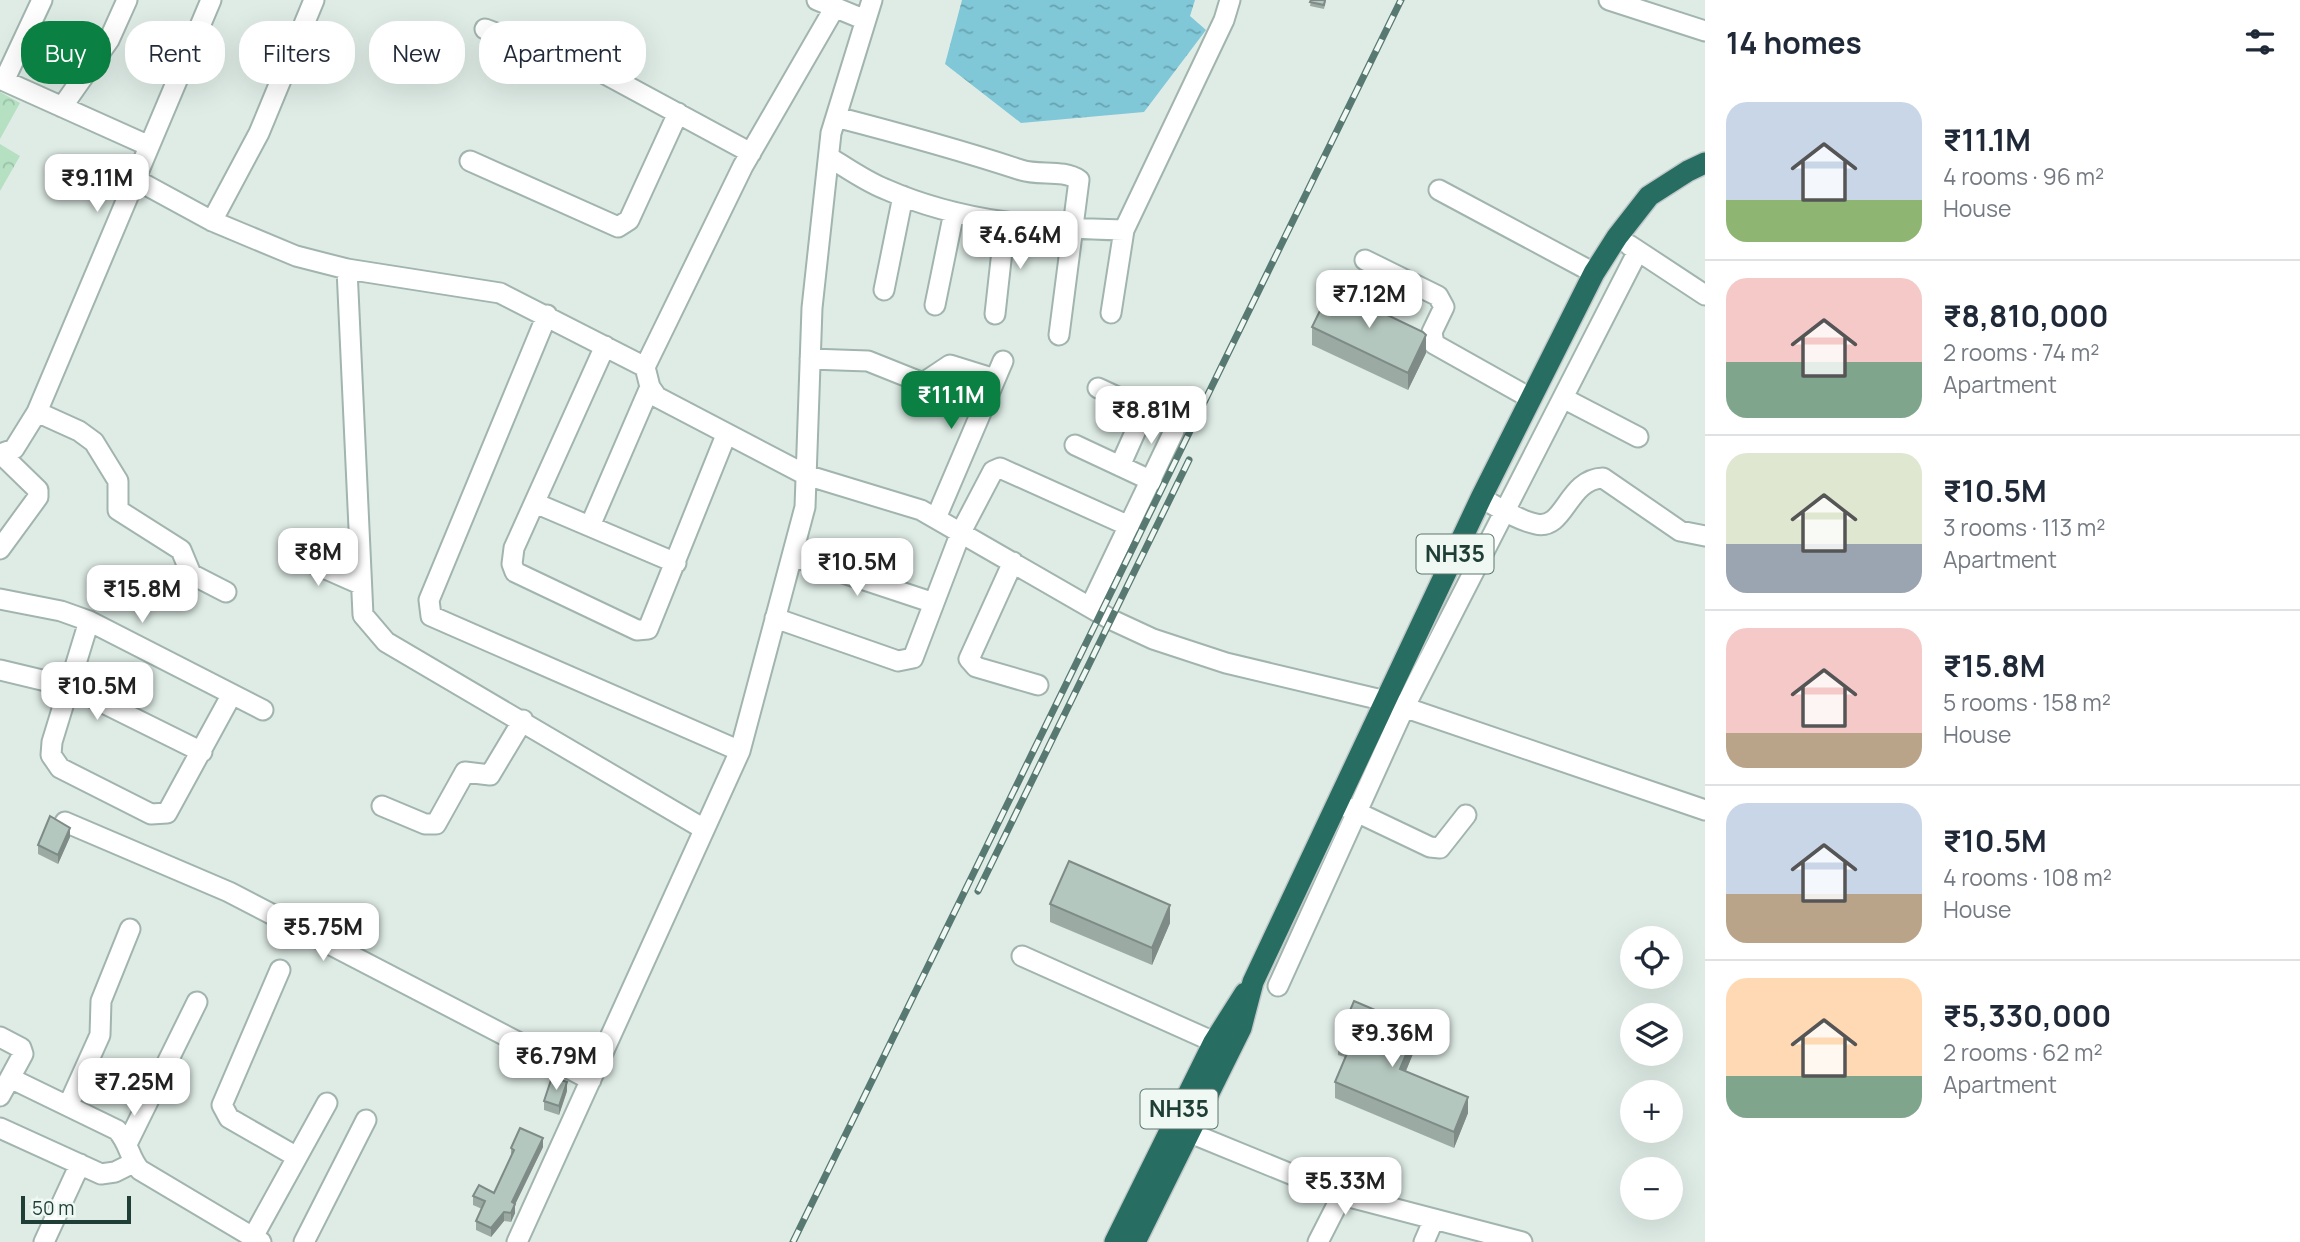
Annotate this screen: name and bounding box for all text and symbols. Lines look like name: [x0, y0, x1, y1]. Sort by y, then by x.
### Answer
chip: Buy: [21, 21, 111, 84]
chip: Rent: [125, 21, 225, 84]
chip: Filters: [239, 21, 355, 84]
chip: New: [369, 21, 465, 84]
chip: Apartment: [479, 21, 646, 84]
text: 14 homes: [1726, 22, 1862, 63]
icon: filters: [2241, 23, 2279, 61]
text: ₹11.1M: [1943, 119, 2031, 160]
icon: home: [1782, 130, 1866, 214]
pin: ₹9.11M: [40, 154, 154, 214]
text: 4 rooms · 96 m²: [1943, 160, 2104, 192]
text: ₹9.11M: [61, 161, 133, 193]
text: House: [1943, 192, 2012, 224]
pin: ₹4.64M: [963, 212, 1077, 271]
text: ₹4.64M: [979, 218, 1061, 250]
pin: ₹7.12M: [1312, 270, 1426, 330]
text: ₹7.12M: [1332, 277, 1406, 309]
text: ₹8,810,000: [1943, 295, 2109, 336]
icon: home: [1782, 306, 1866, 390]
text: 2 rooms · 74 m²: [1943, 336, 2099, 368]
text: Apartment: [1943, 368, 2057, 400]
pin: ₹11.1M: [894, 372, 1008, 431]
text: ₹11.1M: [917, 378, 985, 410]
pin: ₹8.81M: [1094, 386, 1208, 446]
text: ₹8.81M: [1111, 393, 1191, 425]
text: ₹10.5M: [1943, 470, 2047, 511]
icon: home: [1782, 481, 1866, 565]
text: 3 rooms · 113 m²: [1943, 511, 2106, 543]
pin: ₹8M: [284, 528, 352, 588]
road number: NH35: [1416, 534, 1494, 574]
text: ₹8M: [294, 535, 342, 567]
pin: ₹10.5M: [800, 538, 914, 598]
text: Apartment: [1943, 543, 2057, 575]
text: ₹10.5M: [817, 545, 897, 577]
pin: ₹15.8M: [85, 566, 199, 625]
text: ₹15.8M: [103, 572, 181, 604]
text: ₹15.8M: [1943, 645, 2045, 686]
icon: home: [1782, 656, 1866, 740]
pin: ₹10.5M: [40, 662, 154, 722]
text: ₹10.5M: [57, 669, 137, 701]
text: 5 rooms · 158 m²: [1943, 686, 2111, 718]
text: House: [1943, 718, 2012, 750]
text: ₹10.5M: [1943, 820, 2047, 861]
icon: home: [1782, 831, 1866, 915]
text: 4 rooms · 108 m²: [1943, 861, 2112, 893]
text: House: [1943, 893, 2012, 925]
pin: ₹5.75M: [266, 904, 380, 963]
text: ₹5.75M: [283, 910, 363, 942]
map controls: [1620, 926, 1683, 1220]
button: locate: [1620, 926, 1683, 989]
text: ₹5,330,000: [1943, 995, 2111, 1036]
button: layers: [1620, 1003, 1683, 1066]
icon: home: [1782, 1006, 1866, 1090]
pin: ₹9.36M: [1335, 1010, 1449, 1069]
text: ₹9.36M: [1351, 1016, 1433, 1048]
pin: ₹6.79M: [499, 1032, 613, 1092]
text: 2 rooms · 62 m²: [1943, 1036, 2103, 1068]
text: ₹6.79M: [515, 1039, 597, 1071]
pin: ₹7.25M: [77, 1058, 191, 1118]
text: ₹7.25M: [94, 1065, 174, 1097]
text: Apartment: [1943, 1068, 2057, 1100]
button: +: [1620, 1080, 1683, 1143]
road number: NH35: [1140, 1090, 1218, 1128]
button: −: [1620, 1157, 1683, 1220]
pin: ₹5.33M: [1288, 1158, 1402, 1217]
text: ₹5.33M: [1304, 1164, 1386, 1196]
scale bar: [21, 1193, 131, 1225]
text: 50 m: [32, 1195, 74, 1221]

